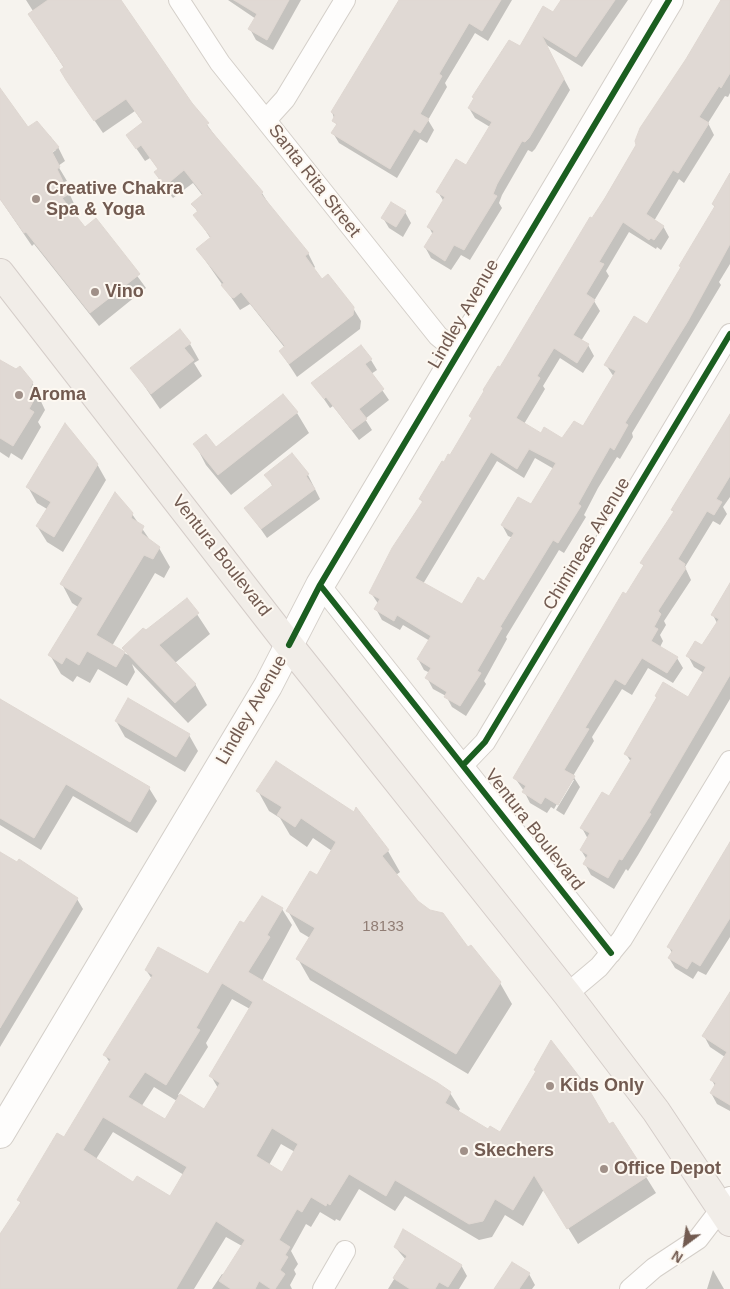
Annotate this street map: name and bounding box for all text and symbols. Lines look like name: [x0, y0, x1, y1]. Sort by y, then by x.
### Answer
street label: Santa Rita Street: [263, 120, 365, 242]
place label: Creative Chakra Spa & Yoga: [46, 178, 183, 220]
marker: Creative Chakra Spa & Yoga: [30, 193, 42, 205]
street label: Lindley Avenue: [424, 255, 504, 373]
place label: Vino: [105, 281, 144, 303]
marker: Vino: [89, 286, 101, 298]
place label: Aroma: [29, 384, 86, 406]
marker: Aroma: [13, 389, 25, 401]
street label: Chimineas Avenue: [539, 474, 635, 614]
street label: Ventura Boulevard: [167, 491, 275, 621]
street label: Lindley Avenue: [212, 651, 292, 769]
street label: Ventura Boulevard: [480, 765, 588, 895]
house number: 18133: [362, 918, 404, 936]
place label: Kids Only: [560, 1075, 644, 1097]
marker: Kids Only: [544, 1080, 556, 1092]
place label: Skechers: [474, 1140, 554, 1162]
marker: Skechers: [458, 1145, 470, 1157]
place label: Office Depot: [614, 1158, 721, 1180]
marker: Office Depot: [598, 1163, 610, 1175]
north arrow: [660, 1219, 710, 1269]
text: N: [669, 1247, 686, 1266]

